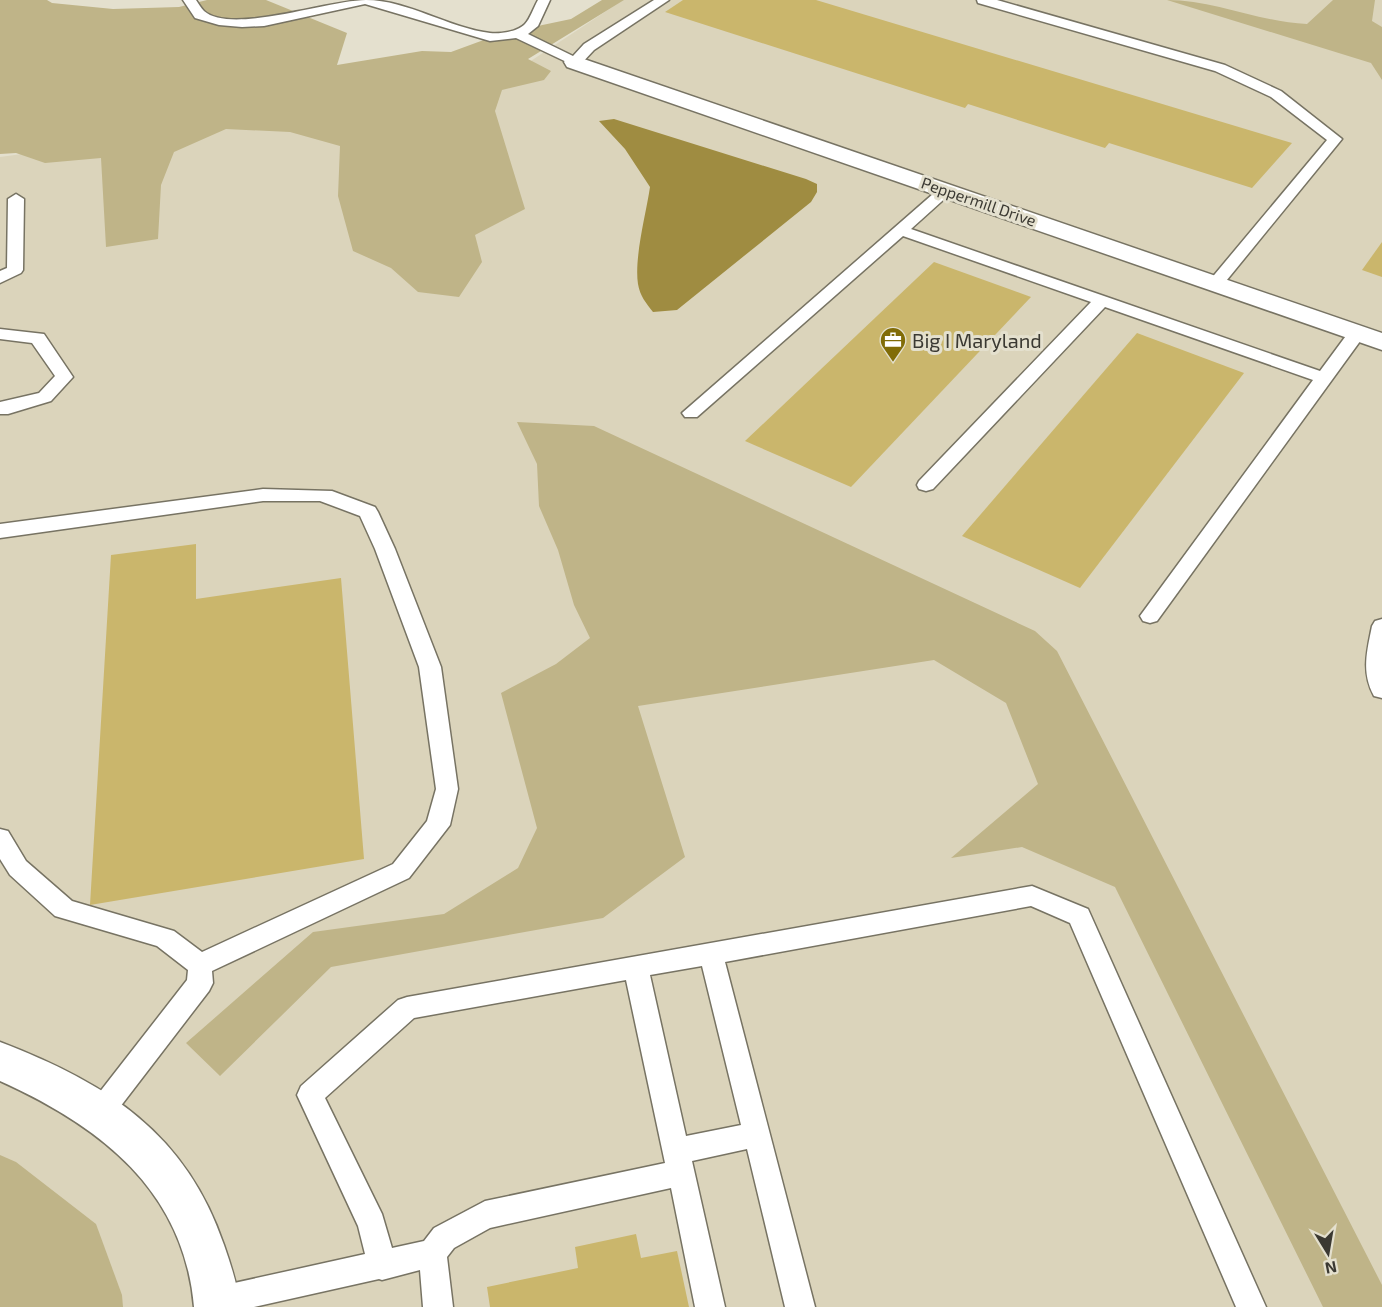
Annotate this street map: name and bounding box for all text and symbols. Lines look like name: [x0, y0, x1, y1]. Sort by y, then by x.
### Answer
street label: Peppermill Drive: [919, 172, 1039, 230]
office icon: Big I Maryland: [878, 325, 908, 363]
place label: Big I Maryland: [912, 328, 1042, 352]
north arrow: [1298, 1223, 1358, 1283]
text: N: [1323, 1258, 1338, 1279]

